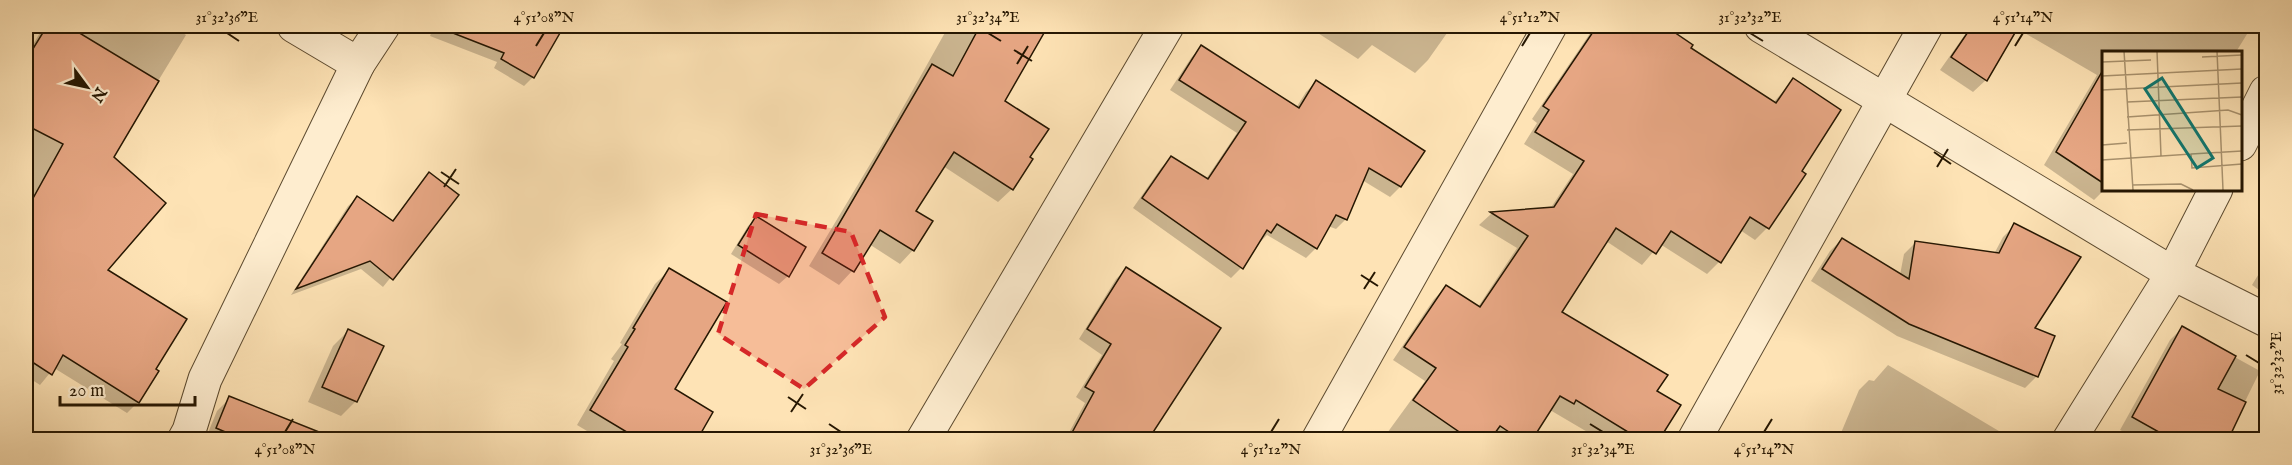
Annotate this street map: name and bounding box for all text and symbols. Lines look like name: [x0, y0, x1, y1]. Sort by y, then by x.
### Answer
text: 31°32'36"E: [196, 8, 258, 27]
text: 4°51'08"N: [514, 8, 574, 27]
text: 31°32'34"E: [956, 8, 1020, 27]
text: 4°51'12"N: [1500, 8, 1560, 27]
text: 31°32'32"E: [1718, 8, 1782, 27]
text: 4°51'14"N: [1993, 8, 2053, 27]
inset map: [2102, 51, 2241, 190]
north arrow: [57, 57, 117, 117]
text: N: [86, 82, 111, 105]
text: 31°32'32"E: [2267, 331, 2286, 395]
scale bar: [60, 369, 195, 407]
text: 20 m: [69, 380, 104, 403]
text: 4°51'08"N: [255, 440, 315, 459]
text: 31°32'36"E: [810, 440, 872, 459]
text: 4°51'12"N: [1241, 440, 1301, 459]
text: 31°32'34"E: [1571, 440, 1635, 459]
text: 4°51'14"N: [1734, 440, 1794, 459]

